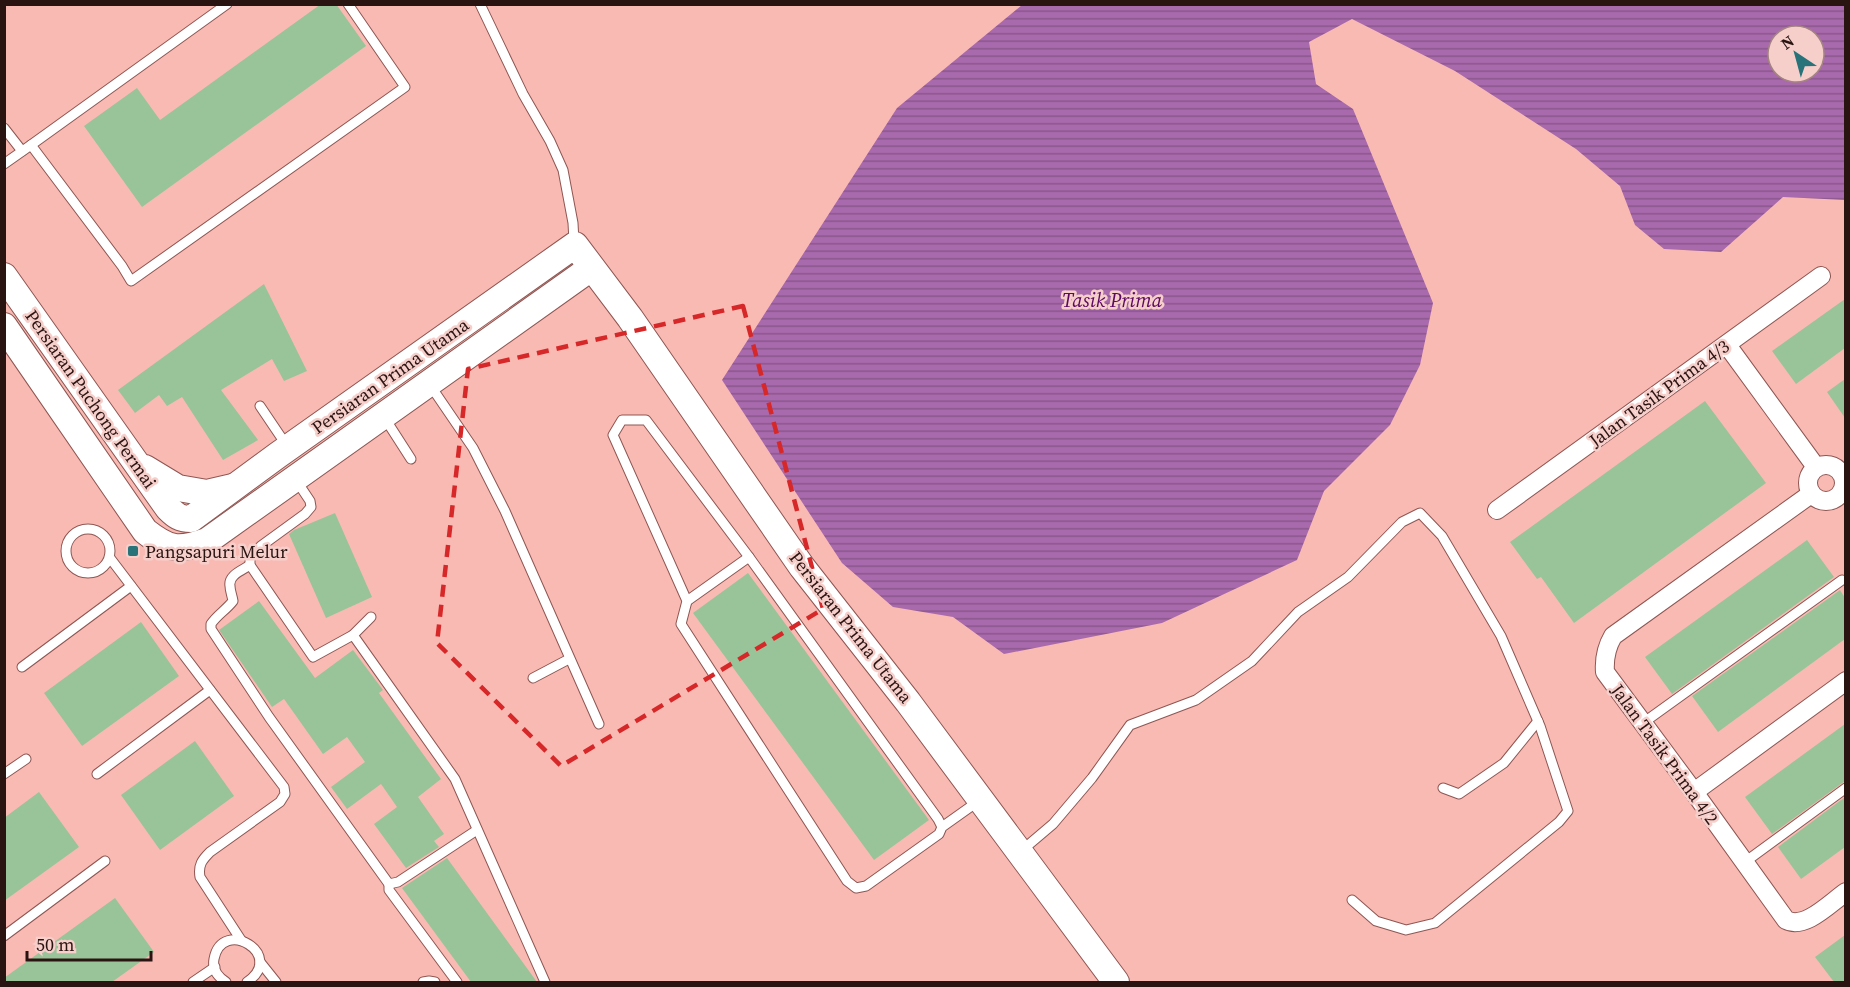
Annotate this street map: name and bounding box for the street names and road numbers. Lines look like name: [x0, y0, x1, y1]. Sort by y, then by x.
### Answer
street label: Persiaran Puchong Permai: [20, 305, 162, 493]
street label: Persiaran Prima Utama: [306, 312, 474, 440]
street label: Jalan Tasik Prima 4/3: [1583, 334, 1734, 453]
street label: Persiaran Prima Utama: [784, 546, 919, 709]
street label: Jalan Tasik Prima 4/2: [1605, 678, 1724, 829]

